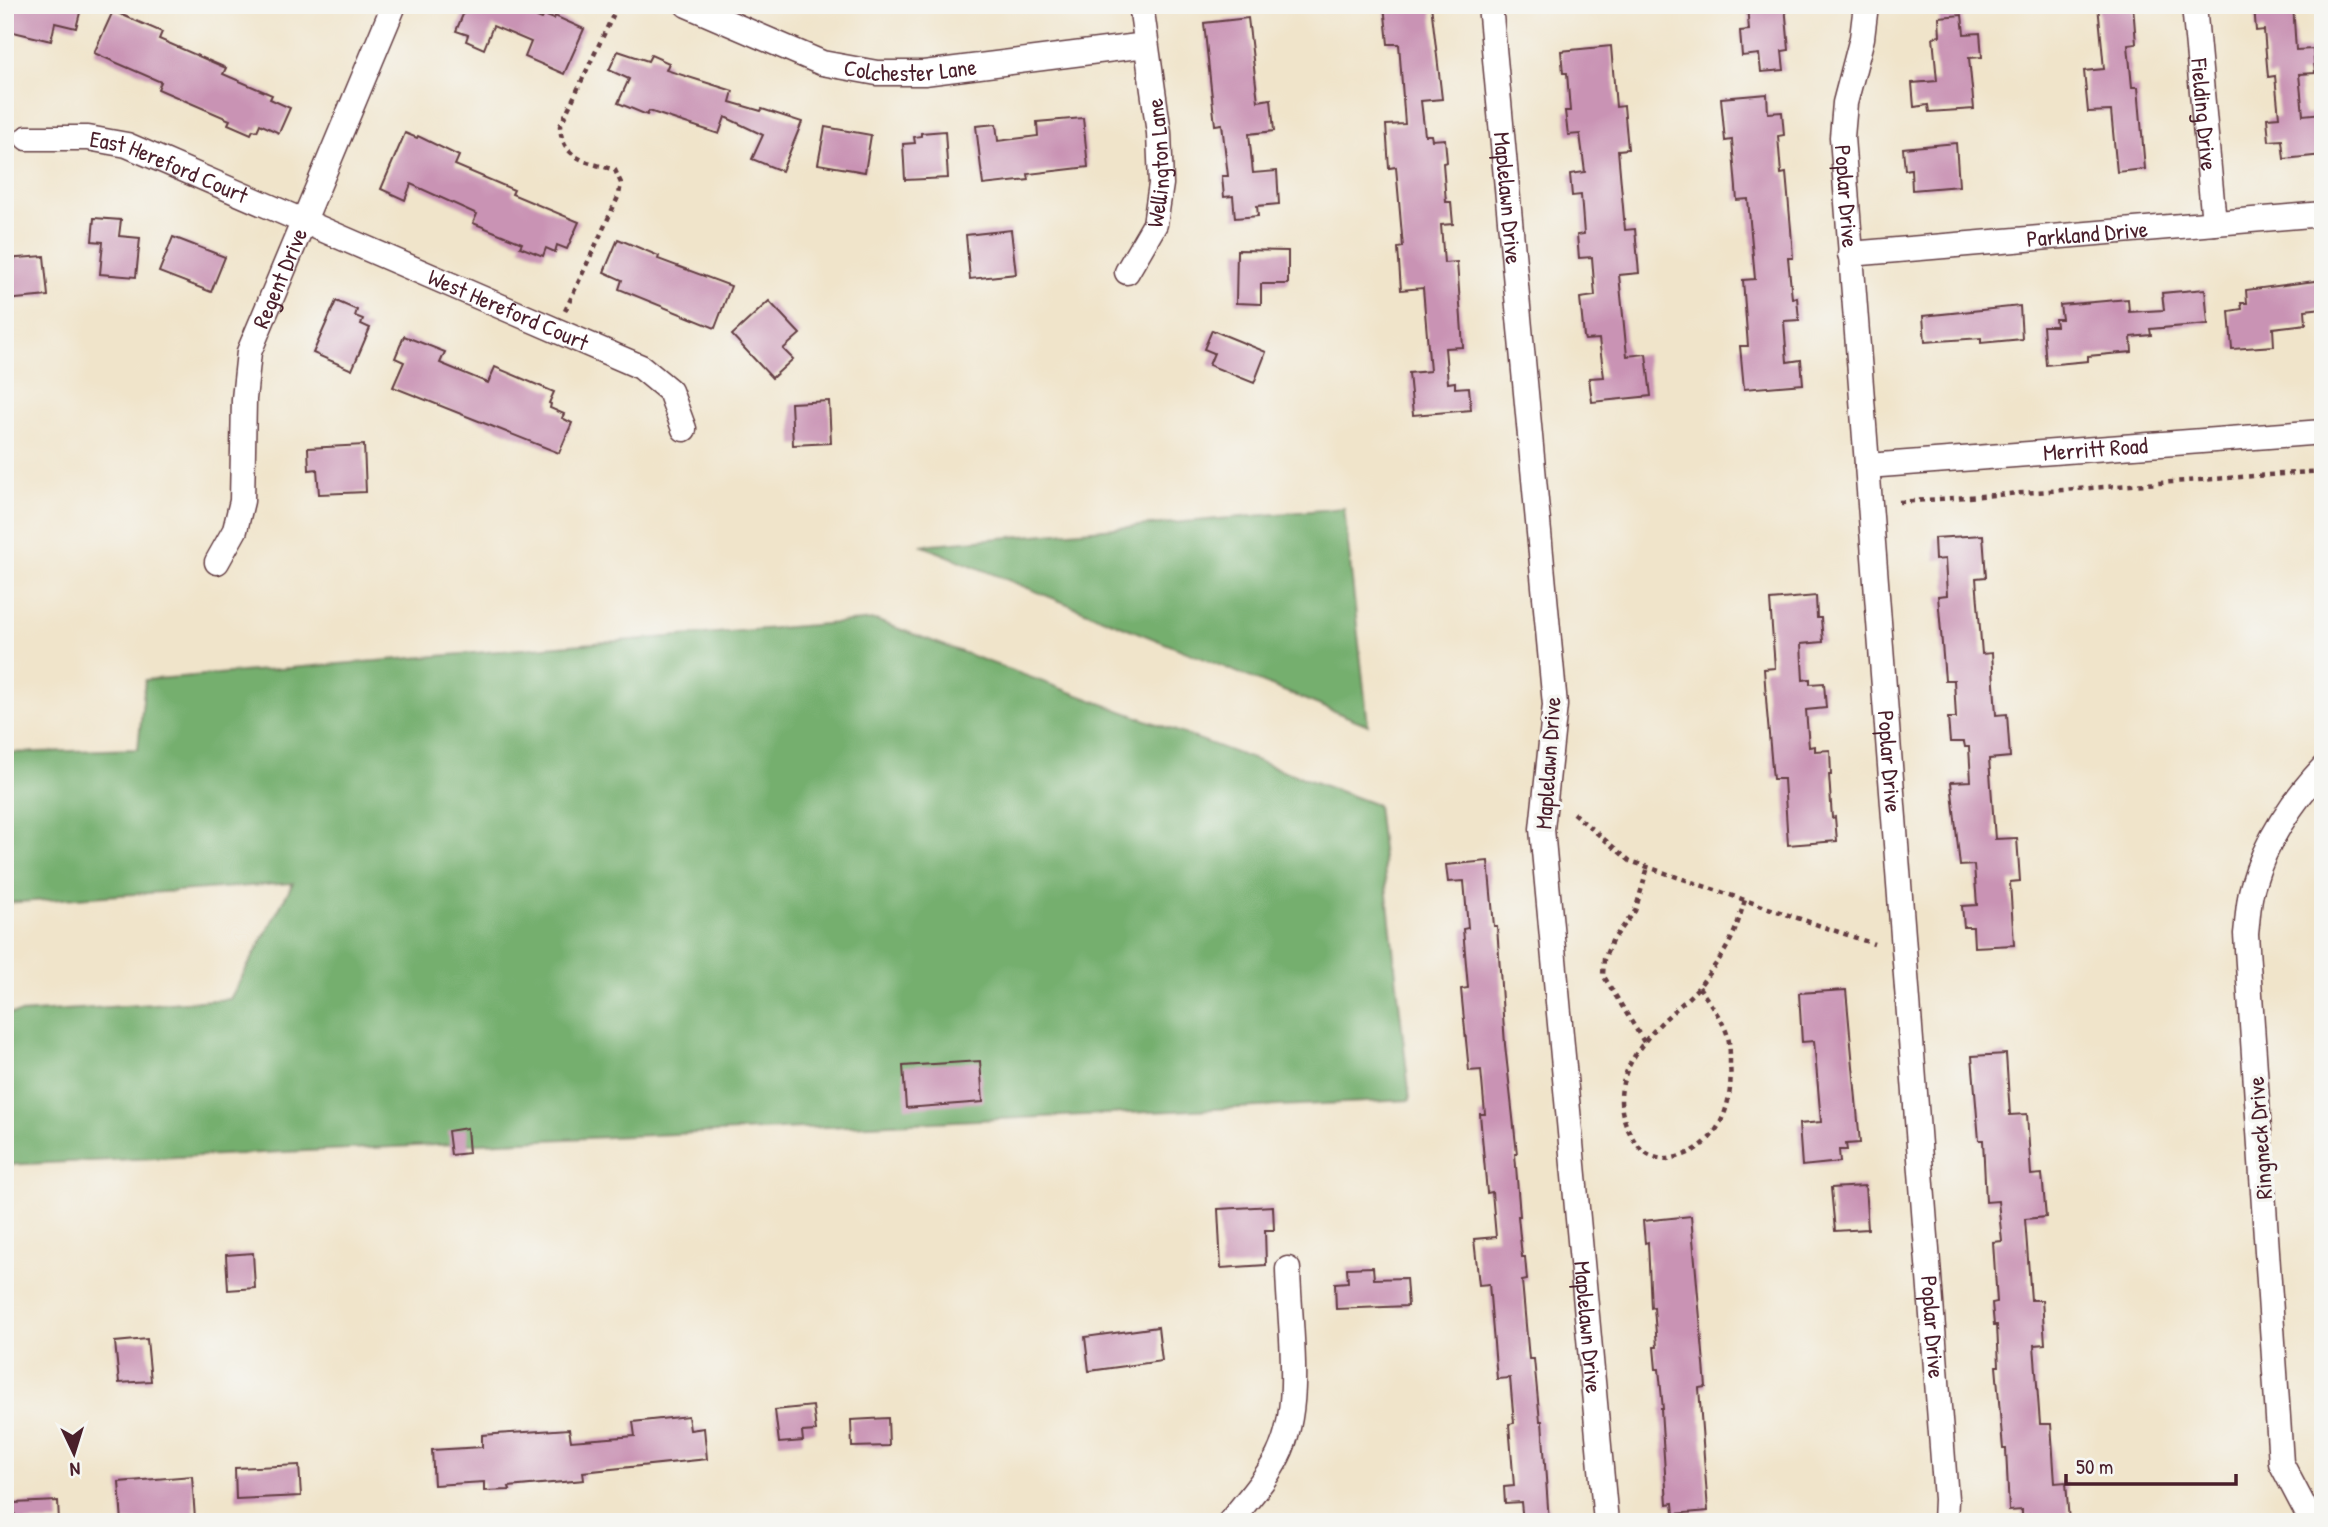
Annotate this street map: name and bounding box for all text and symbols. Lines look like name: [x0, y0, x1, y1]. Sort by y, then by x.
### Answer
street label: Colchester Lane: [842, 51, 978, 88]
street label: Fielding Drive: [2184, 56, 2225, 172]
street label: Wellington Lane: [1138, 97, 1176, 229]
street label: East Hereford Court: [87, 123, 254, 211]
street label: Maplelawn Drive: [1487, 131, 1530, 266]
street label: Poplar Drive: [1828, 144, 1866, 249]
street label: Parkland Drive: [2025, 213, 2149, 254]
street label: Regent Drive: [245, 223, 314, 333]
street label: West Hereford Court: [423, 261, 595, 358]
street label: Merritt Road: [2042, 429, 2149, 468]
street label: Maplelawn Drive: [1527, 696, 1568, 830]
street label: Poplar Drive: [1871, 709, 1910, 814]
street label: Ringneck Drive: [2240, 1076, 2279, 1200]
street label: Maplelawn Drive: [1567, 1260, 1610, 1395]
street label: Poplar Drive: [1914, 1274, 1953, 1379]
north arrow: [38, 1418, 108, 1488]
scale bar: [2066, 1443, 2235, 1487]
text: 50 m: [2076, 1452, 2113, 1481]
text: N: [69, 1457, 81, 1483]

